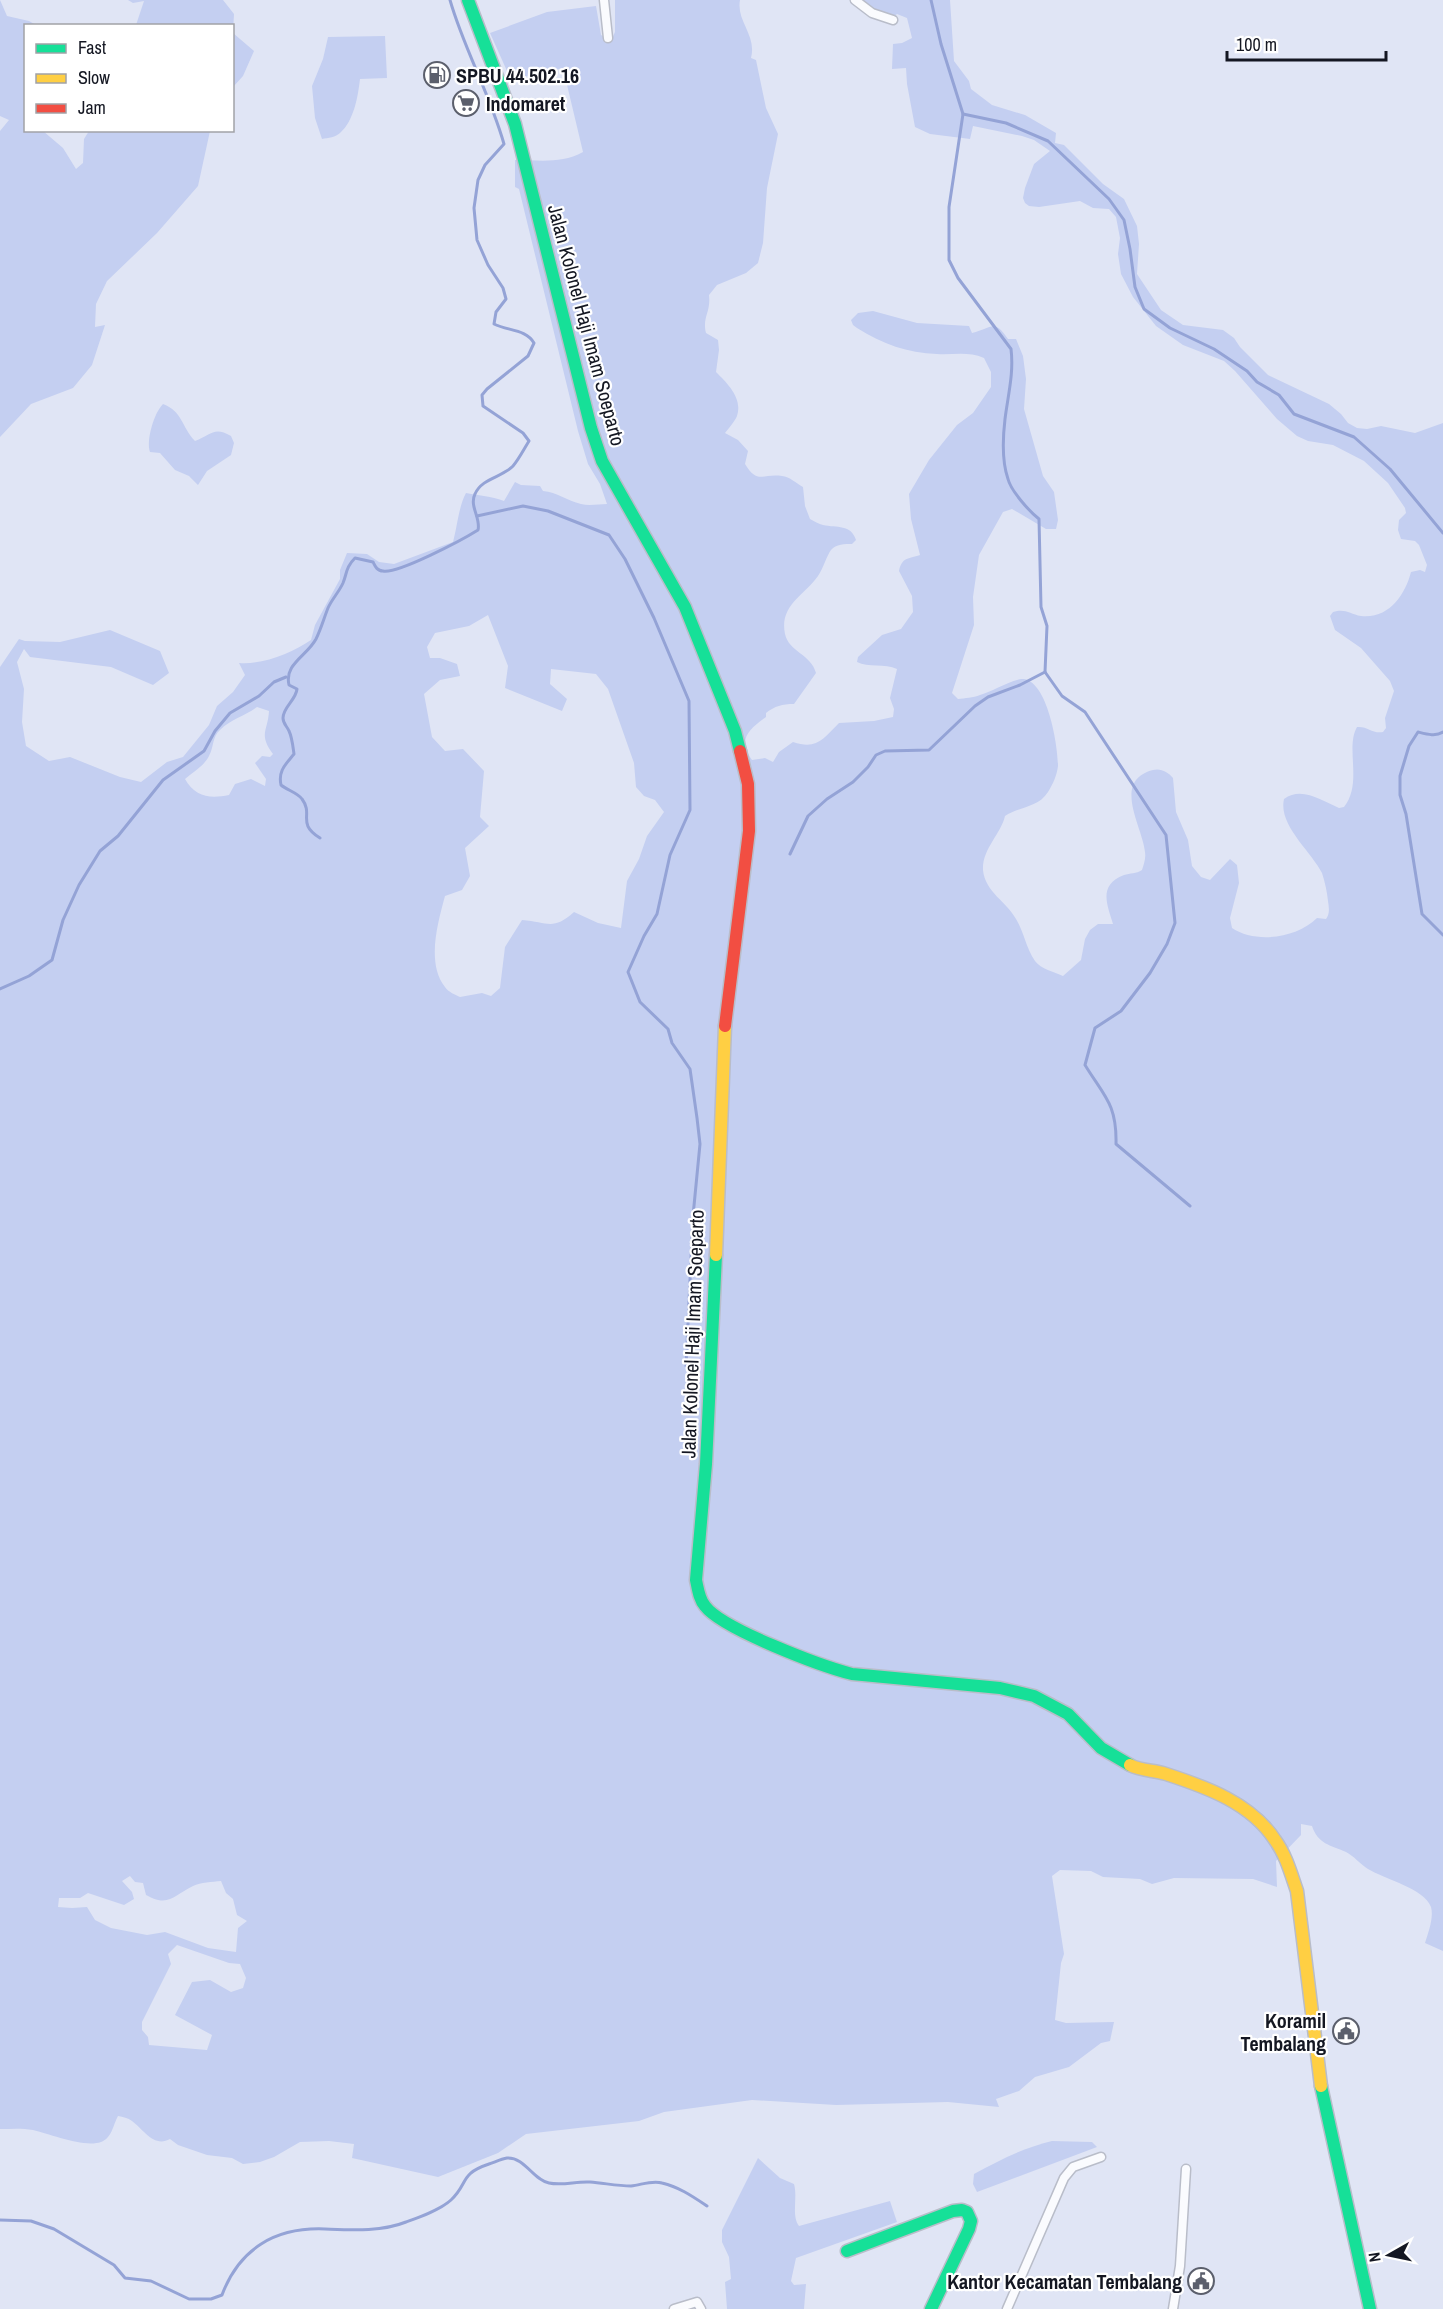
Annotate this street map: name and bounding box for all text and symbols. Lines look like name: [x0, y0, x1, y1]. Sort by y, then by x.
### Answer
legend: [24, 24, 234, 132]
scale bar: [1227, 24, 1386, 62]
text: 100 m: [1236, 32, 1277, 57]
text: Fast: [78, 35, 106, 60]
fuel station icon: SPBU 44.502.16: [422, 60, 452, 90]
place label: SPBU 44.502.16: [456, 62, 579, 89]
text: Slow: [78, 65, 110, 90]
supermarket icon: Indomaret: [451, 88, 481, 118]
place label: Indomaret: [486, 90, 566, 117]
text: Jam: [78, 95, 106, 120]
street label: Jalan Kolonel Haji Imam Soeparto: [542, 201, 632, 449]
street label: Jalan Kolonel Haji Imam Soeparto: [674, 1209, 710, 1459]
place label: Koramil Tembalang: [1241, 2007, 1326, 2057]
public building icon: Koramil Tembalang: [1331, 2016, 1361, 2046]
north arrow: [1359, 2225, 1419, 2285]
text: N: [1363, 2251, 1386, 2264]
public building icon: Kantor Kecamatan Tembalang: [1186, 2266, 1216, 2296]
place label: Kantor Kecamatan Tembalang: [947, 2268, 1182, 2295]

